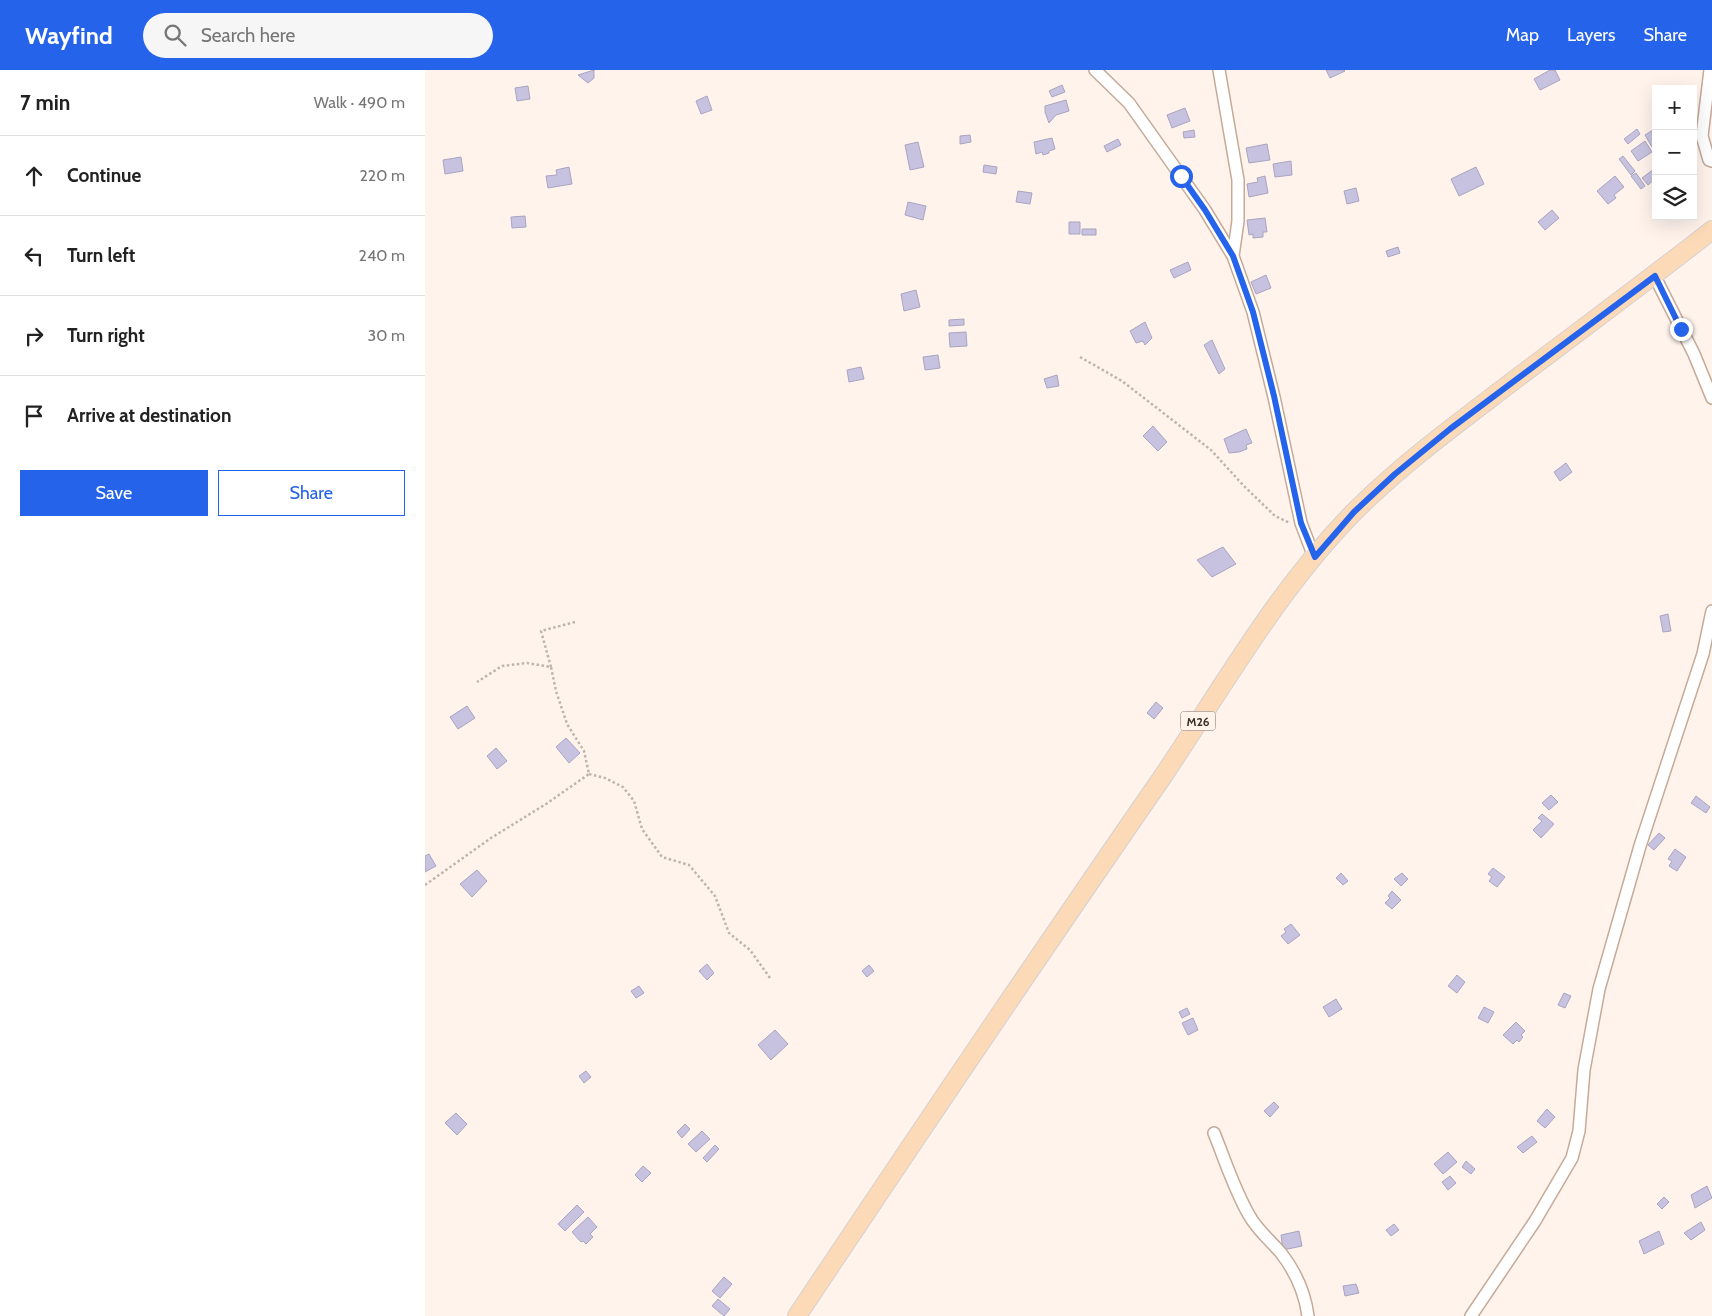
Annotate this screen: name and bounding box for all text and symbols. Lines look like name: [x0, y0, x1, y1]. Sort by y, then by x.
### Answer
search box: [143, 13, 493, 58]
text: Wayfind: [25, 21, 113, 50]
icon: search: [161, 21, 189, 49]
text: Search here: [201, 24, 295, 47]
text: Map: [1506, 24, 1539, 46]
text: Layers: [1567, 24, 1616, 46]
text: Share: [1644, 24, 1687, 46]
map controls: [1652, 85, 1697, 220]
button: +: [1652, 85, 1697, 130]
text: 7 min: [20, 90, 70, 115]
text: Walk · 490 m: [314, 93, 405, 112]
button: −: [1652, 130, 1697, 175]
icon: ahead: [20, 162, 48, 190]
text: Continue: [67, 164, 141, 187]
route start: [1170, 165, 1193, 188]
text: 220 m: [359, 166, 405, 185]
button: layers: [1652, 175, 1697, 220]
icon: left: [20, 242, 48, 270]
text: Turn left: [67, 244, 135, 267]
text: 240 m: [359, 246, 405, 265]
route end: [1670, 318, 1693, 341]
icon: right: [20, 322, 48, 350]
text: Turn right: [67, 324, 145, 347]
text: 30 m: [368, 326, 405, 345]
icon: arrive: [20, 402, 48, 430]
text: Arrive at destination: [67, 404, 231, 427]
button: Save: [20, 470, 208, 516]
button: Share: [218, 470, 405, 516]
road number: M26: [1181, 711, 1215, 730]

